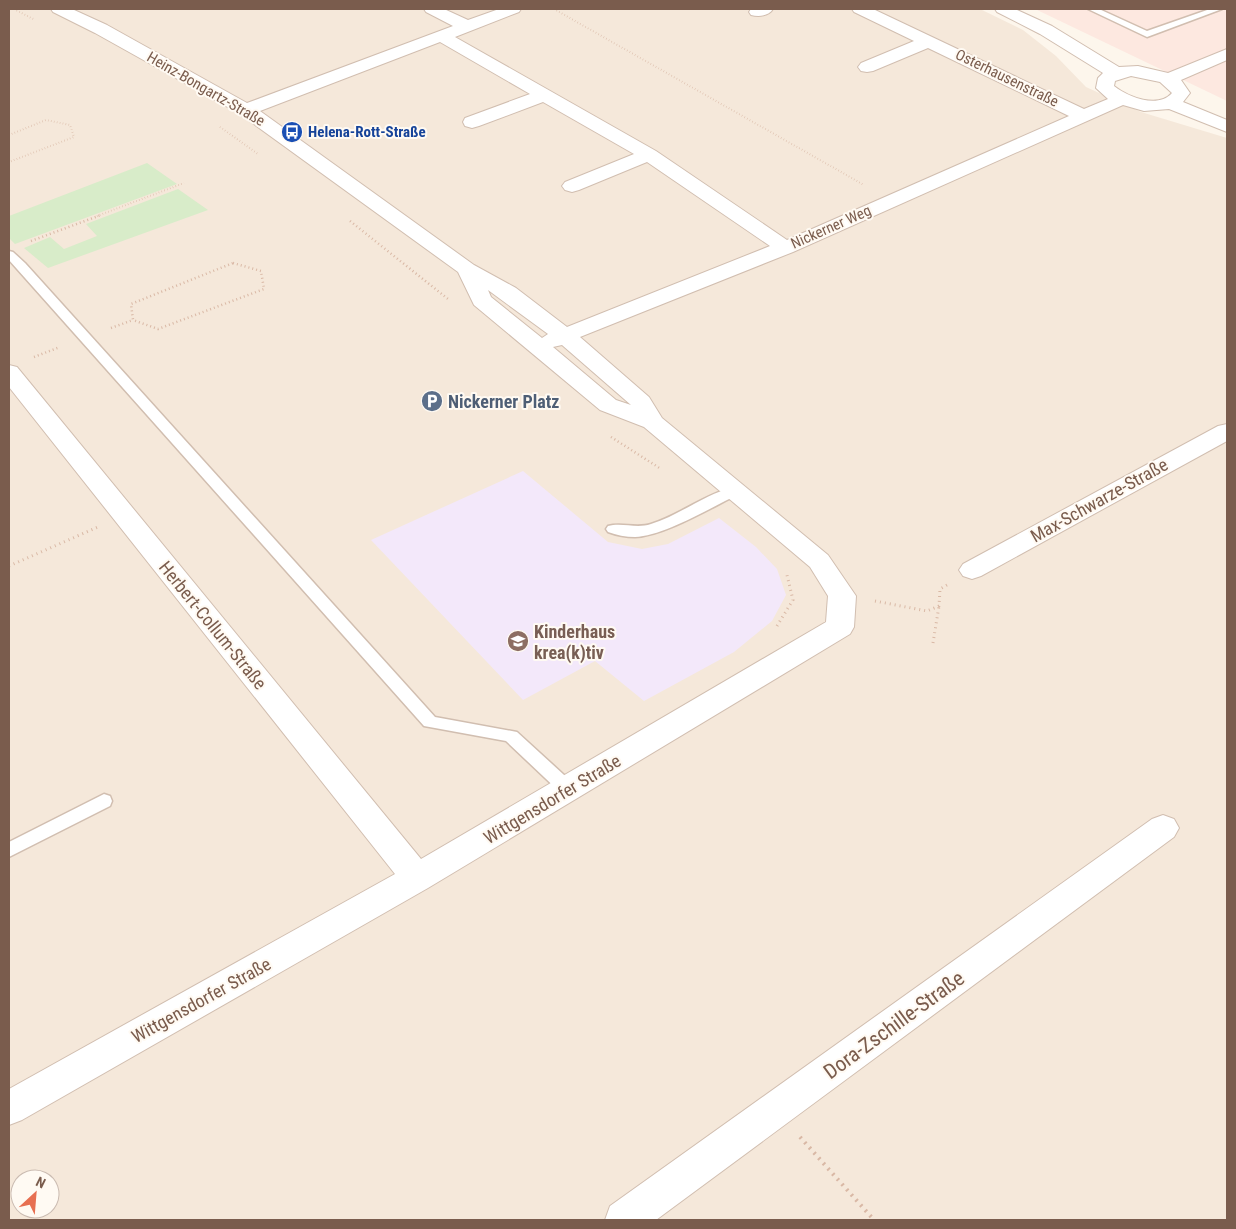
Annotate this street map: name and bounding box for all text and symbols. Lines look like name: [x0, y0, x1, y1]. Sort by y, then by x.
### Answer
street label: Osterhausenstraße: [953, 45, 1061, 111]
street label: Heinz-Bongartz-Straße: [144, 48, 268, 130]
bus stop icon: Helena-Rott-Straße: [280, 120, 304, 144]
place label: Helena-Rott-Straße: [308, 123, 426, 141]
street label: Nickerner Weg: [788, 201, 874, 253]
parking icon: Nickerner Platz: [420, 389, 444, 413]
place label: Nickerner Platz: [448, 391, 559, 412]
street label: Max-Schwarze-Straße: [1027, 454, 1171, 546]
street label: Herbert-Collum-Straße: [155, 557, 271, 693]
place label: Kinderhaus krea(k)tiv: [534, 621, 615, 664]
school or university icon: Kinderhaus krea(k)tiv: [506, 629, 530, 653]
street label: Wittgensdorfer Straße: [480, 750, 624, 848]
street label: Wittgensdorfer Straße: [128, 953, 274, 1047]
street label: Dora-Zschille-Straße: [819, 966, 969, 1084]
north arrow: [10, 1169, 60, 1219]
text: N: [33, 1173, 48, 1191]

